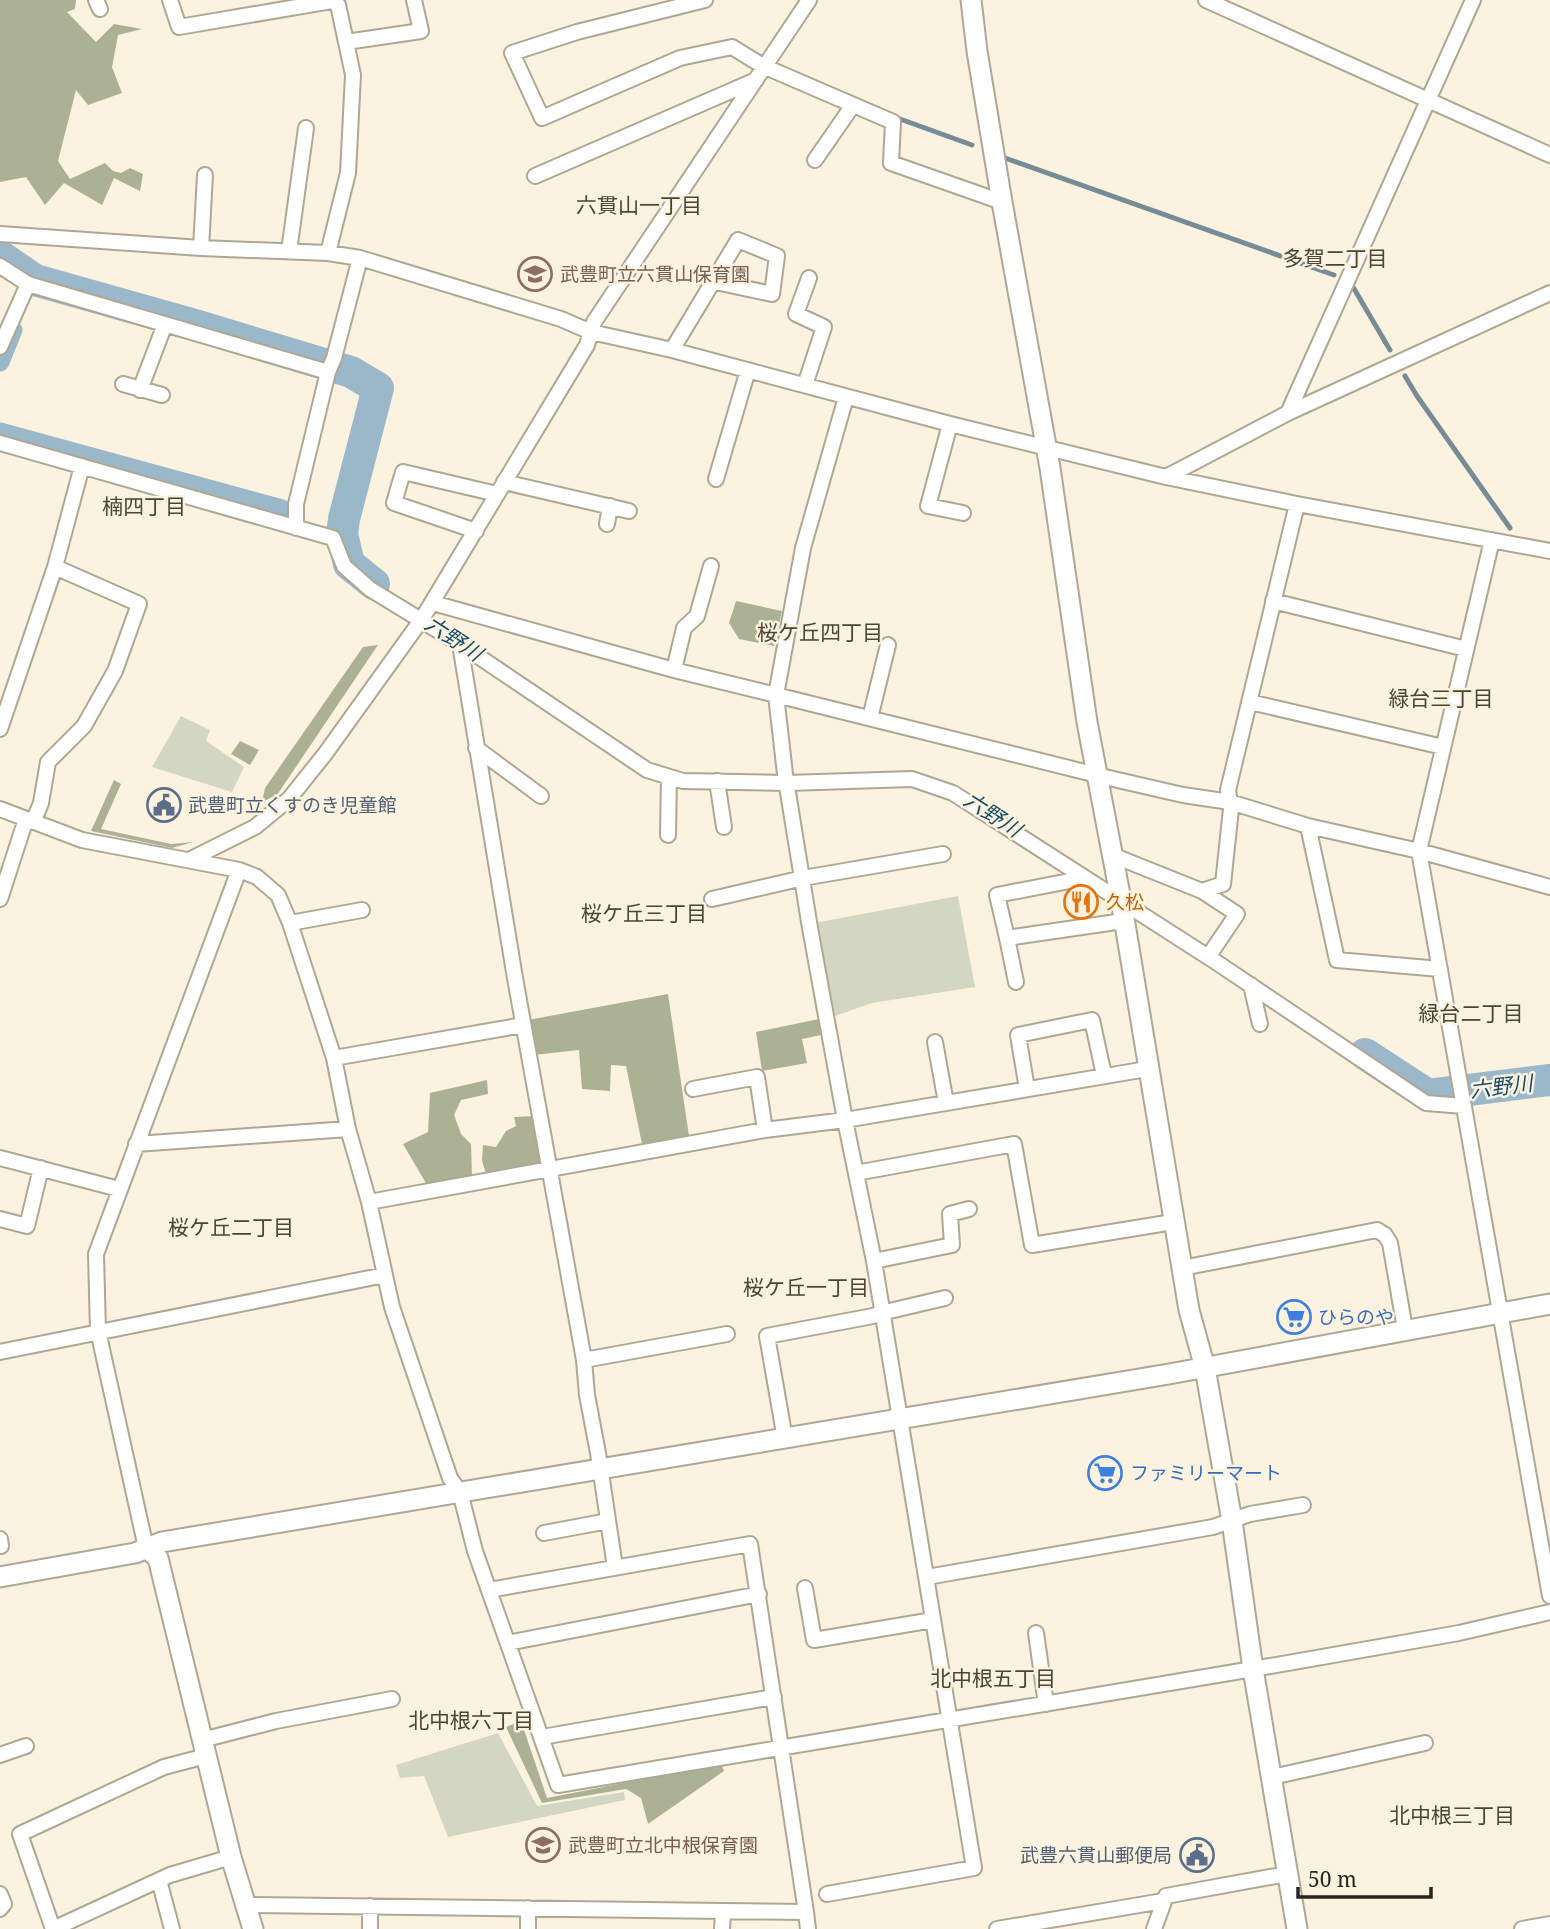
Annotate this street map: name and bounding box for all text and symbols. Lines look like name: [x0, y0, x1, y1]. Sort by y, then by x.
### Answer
district label: 六貫山一丁目: [576, 191, 702, 219]
district label: 多賀二丁目: [1283, 244, 1388, 272]
school or university icon: 武豊町立六貫山保育園: [516, 255, 554, 293]
place label: 武豊町立六貫山保育園: [560, 261, 750, 287]
district label: 楠四丁目: [102, 492, 186, 520]
water label: 六野川: [420, 609, 490, 668]
district label: 桜ケ丘四丁目: [757, 618, 883, 646]
district label: 緑台三丁目: [1389, 684, 1494, 712]
water label: 六野川: [959, 785, 1029, 844]
public building icon: 武豊町立くすのき児童館: [145, 786, 183, 824]
place label: 武豊町立くすのき児童館: [188, 792, 396, 818]
restaurant icon: 久松: [1062, 883, 1100, 921]
place label: 久松: [1106, 889, 1144, 915]
district label: 桜ケ丘三丁目: [581, 899, 707, 927]
district label: 緑台二丁目: [1419, 999, 1524, 1027]
water label: 六野川: [1468, 1068, 1536, 1104]
district label: 桜ケ丘二丁目: [168, 1213, 294, 1241]
district label: 桜ケ丘一丁目: [743, 1273, 869, 1301]
supermarket icon: ひらのや: [1275, 1298, 1313, 1336]
place label: ひらのや: [1318, 1304, 1394, 1330]
supermarket icon: ファミリーマート: [1086, 1454, 1124, 1492]
place label: ファミリーマート: [1130, 1460, 1282, 1486]
district label: 北中根五丁目: [930, 1664, 1056, 1692]
district label: 北中根六丁目: [408, 1706, 534, 1734]
district label: 北中根三丁目: [1389, 1801, 1515, 1829]
school or university icon: 武豊町立北中根保育園: [524, 1826, 562, 1864]
place label: 武豊町立北中根保育園: [568, 1832, 758, 1858]
public building icon: 武豊六貫山郵便局: [1178, 1836, 1216, 1874]
place label: 武豊六貫山郵便局: [1020, 1842, 1172, 1868]
scale bar: [1298, 1856, 1431, 1900]
text: 50 m: [1308, 1865, 1357, 1893]

